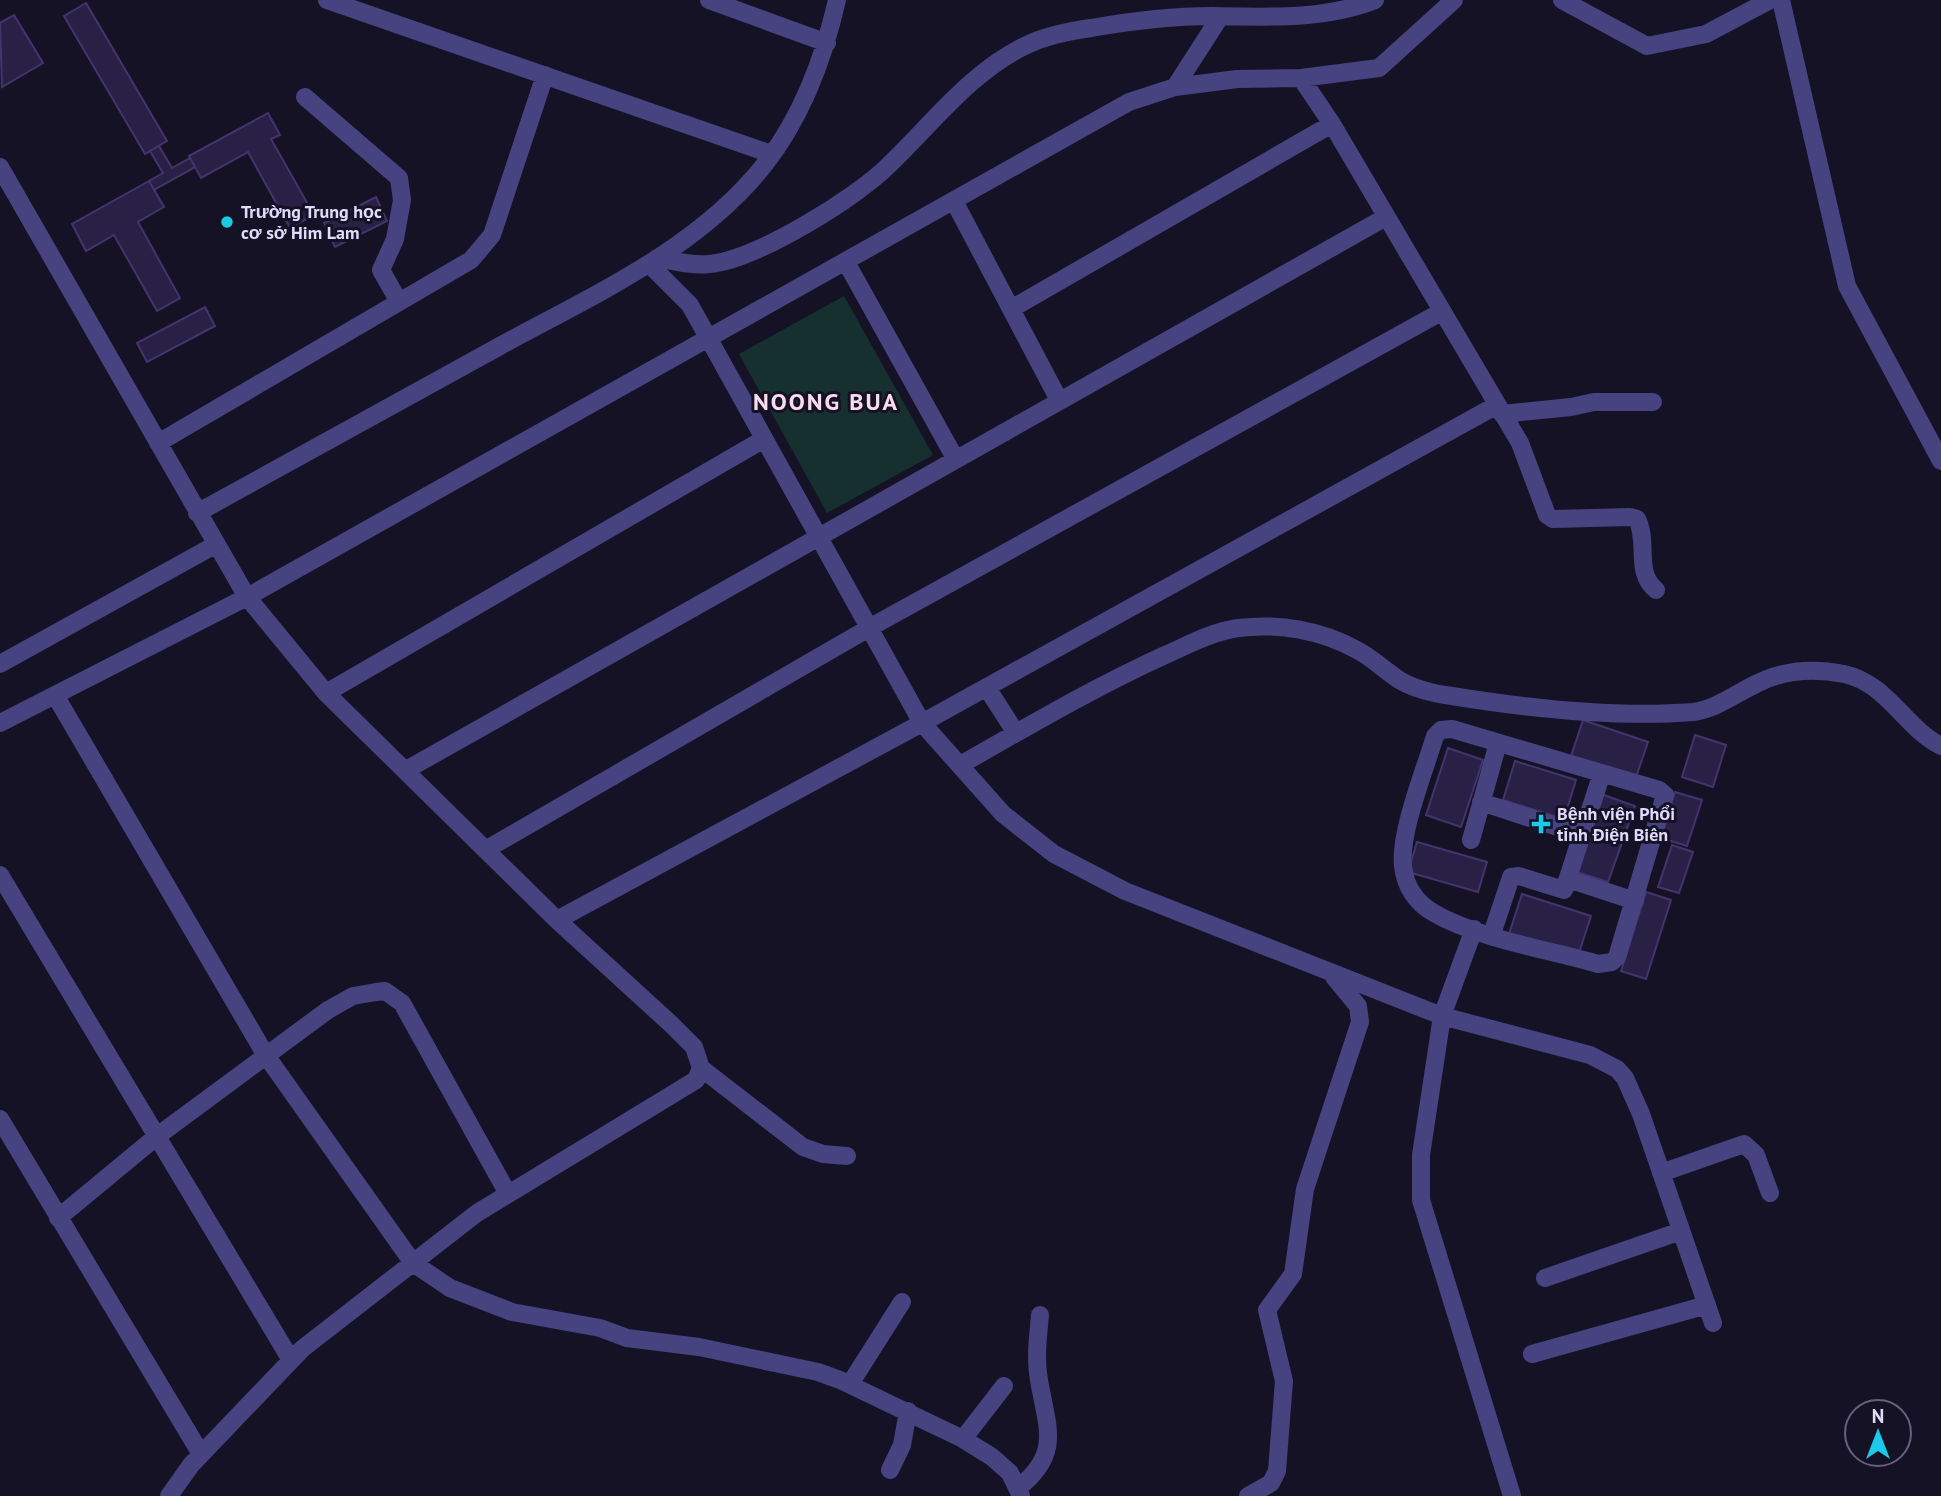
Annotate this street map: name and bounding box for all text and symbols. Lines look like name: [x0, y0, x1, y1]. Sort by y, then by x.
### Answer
place label: Trường Trung học cơ sở Him Lam: [241, 200, 382, 244]
marker: Trường Trung học cơ sở Him Lam: [219, 214, 235, 230]
district label: NOONG BUA: [753, 386, 899, 417]
place label: Bệnh viện Phổi tỉnh Điện Biên: [1557, 802, 1675, 846]
marker: Bệnh viện Phổi tỉnh Điện Biên: [1531, 814, 1551, 834]
north arrow: [1843, 1398, 1913, 1468]
text: N: [1872, 1404, 1884, 1428]

